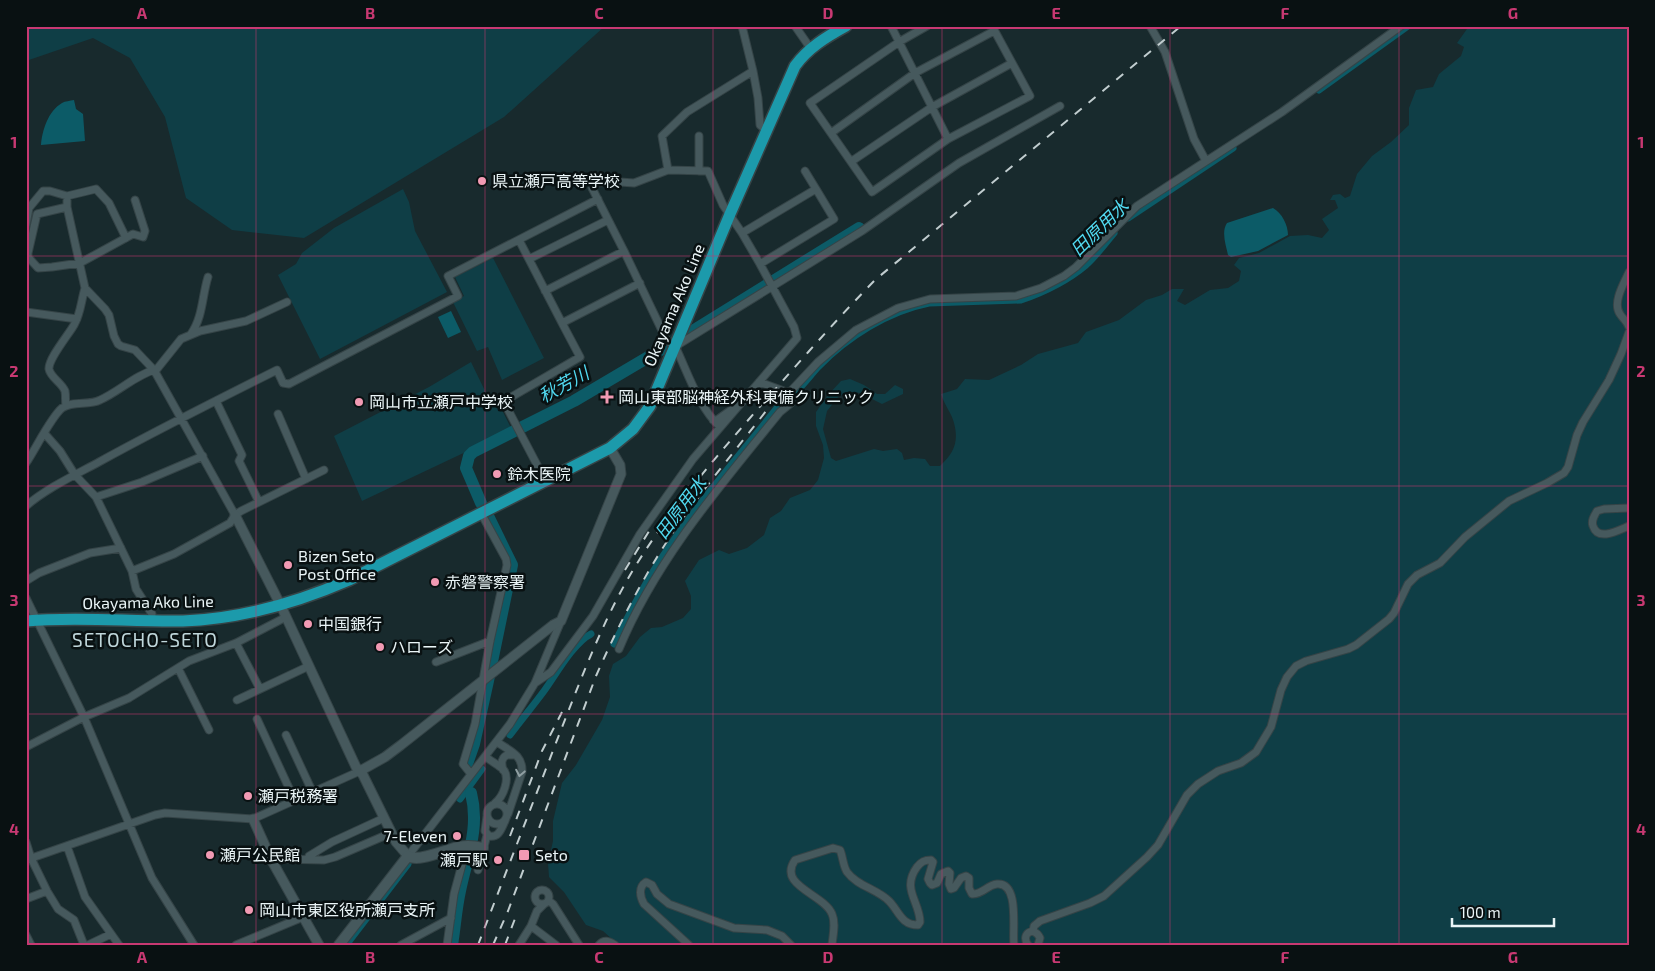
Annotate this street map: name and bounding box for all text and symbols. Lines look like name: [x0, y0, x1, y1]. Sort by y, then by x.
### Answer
text: A: [137, 3, 148, 22]
text: B: [365, 3, 375, 22]
text: C: [594, 3, 604, 22]
text: D: [823, 3, 834, 22]
text: E: [1051, 3, 1061, 22]
text: F: [1281, 3, 1290, 22]
text: G: [1508, 3, 1518, 22]
text: 1: [11, 132, 17, 151]
text: 1: [1638, 132, 1644, 151]
place label: 県立瀬戸高等学校: [492, 171, 620, 190]
marker: 県立瀬戸高等学校: [476, 175, 488, 187]
water label: 田原用水: [1066, 193, 1134, 260]
street label: Okayama Ako Line: [639, 241, 708, 369]
water label: 秋芳川: [535, 360, 594, 407]
text: 2: [9, 361, 19, 380]
text: 2: [1636, 361, 1646, 380]
place label: 岡山東部脳神経外科東備クリニック: [618, 387, 874, 406]
marker: 岡山東部脳神経外科東備クリニック: [600, 390, 614, 404]
place label: 岡山市立瀬戸中学校: [369, 392, 513, 411]
marker: 岡山市立瀬戸中学校: [353, 396, 365, 408]
place label: 鈴木医院: [507, 464, 571, 483]
marker: 鈴木医院: [491, 468, 503, 480]
water label: 田原用水: [650, 470, 712, 543]
place label: Bizen Seto Post Office: [298, 546, 376, 583]
marker: Bizen Seto Post Office: [282, 559, 294, 571]
place label: 赤磐警察署: [445, 572, 525, 591]
marker: 赤磐警察署: [429, 576, 441, 588]
text: 3: [9, 590, 19, 609]
text: 3: [1636, 590, 1646, 609]
street label: Okayama Ako Line: [82, 591, 214, 612]
place label: 中国銀行: [318, 614, 382, 633]
marker: 中国銀行: [302, 618, 314, 630]
district label: SETOCHO-SETO: [72, 628, 218, 651]
place label: ハローズ: [390, 637, 453, 656]
marker: ハローズ: [374, 641, 386, 653]
one-way arrow: [516, 769, 526, 778]
place label: 瀬戸税務署: [258, 786, 338, 805]
marker: 瀬戸税務署: [242, 790, 254, 802]
text: 4: [9, 819, 19, 838]
text: 4: [1636, 819, 1646, 838]
place label: 7-Eleven: [383, 826, 447, 845]
marker: 7-Eleven: [451, 830, 463, 842]
place label: 瀬戸公民館: [220, 845, 300, 864]
place label: Seto: [535, 845, 568, 864]
marker: Seto: [517, 848, 531, 862]
marker: 瀬戸公民館: [204, 849, 216, 861]
place label: 瀬戸駅: [440, 850, 488, 869]
marker: 瀬戸駅: [492, 854, 504, 866]
scale bar: [1452, 896, 1555, 928]
place label: 岡山市東区役所瀬戸支所: [259, 900, 435, 919]
text: 100 m: [1460, 903, 1501, 921]
marker: 岡山市東区役所瀬戸支所: [243, 904, 255, 916]
text: A: [137, 947, 148, 966]
text: B: [365, 947, 375, 966]
text: C: [594, 947, 604, 966]
text: D: [823, 947, 834, 966]
text: E: [1051, 947, 1061, 966]
text: F: [1281, 947, 1290, 966]
text: G: [1508, 947, 1518, 966]

